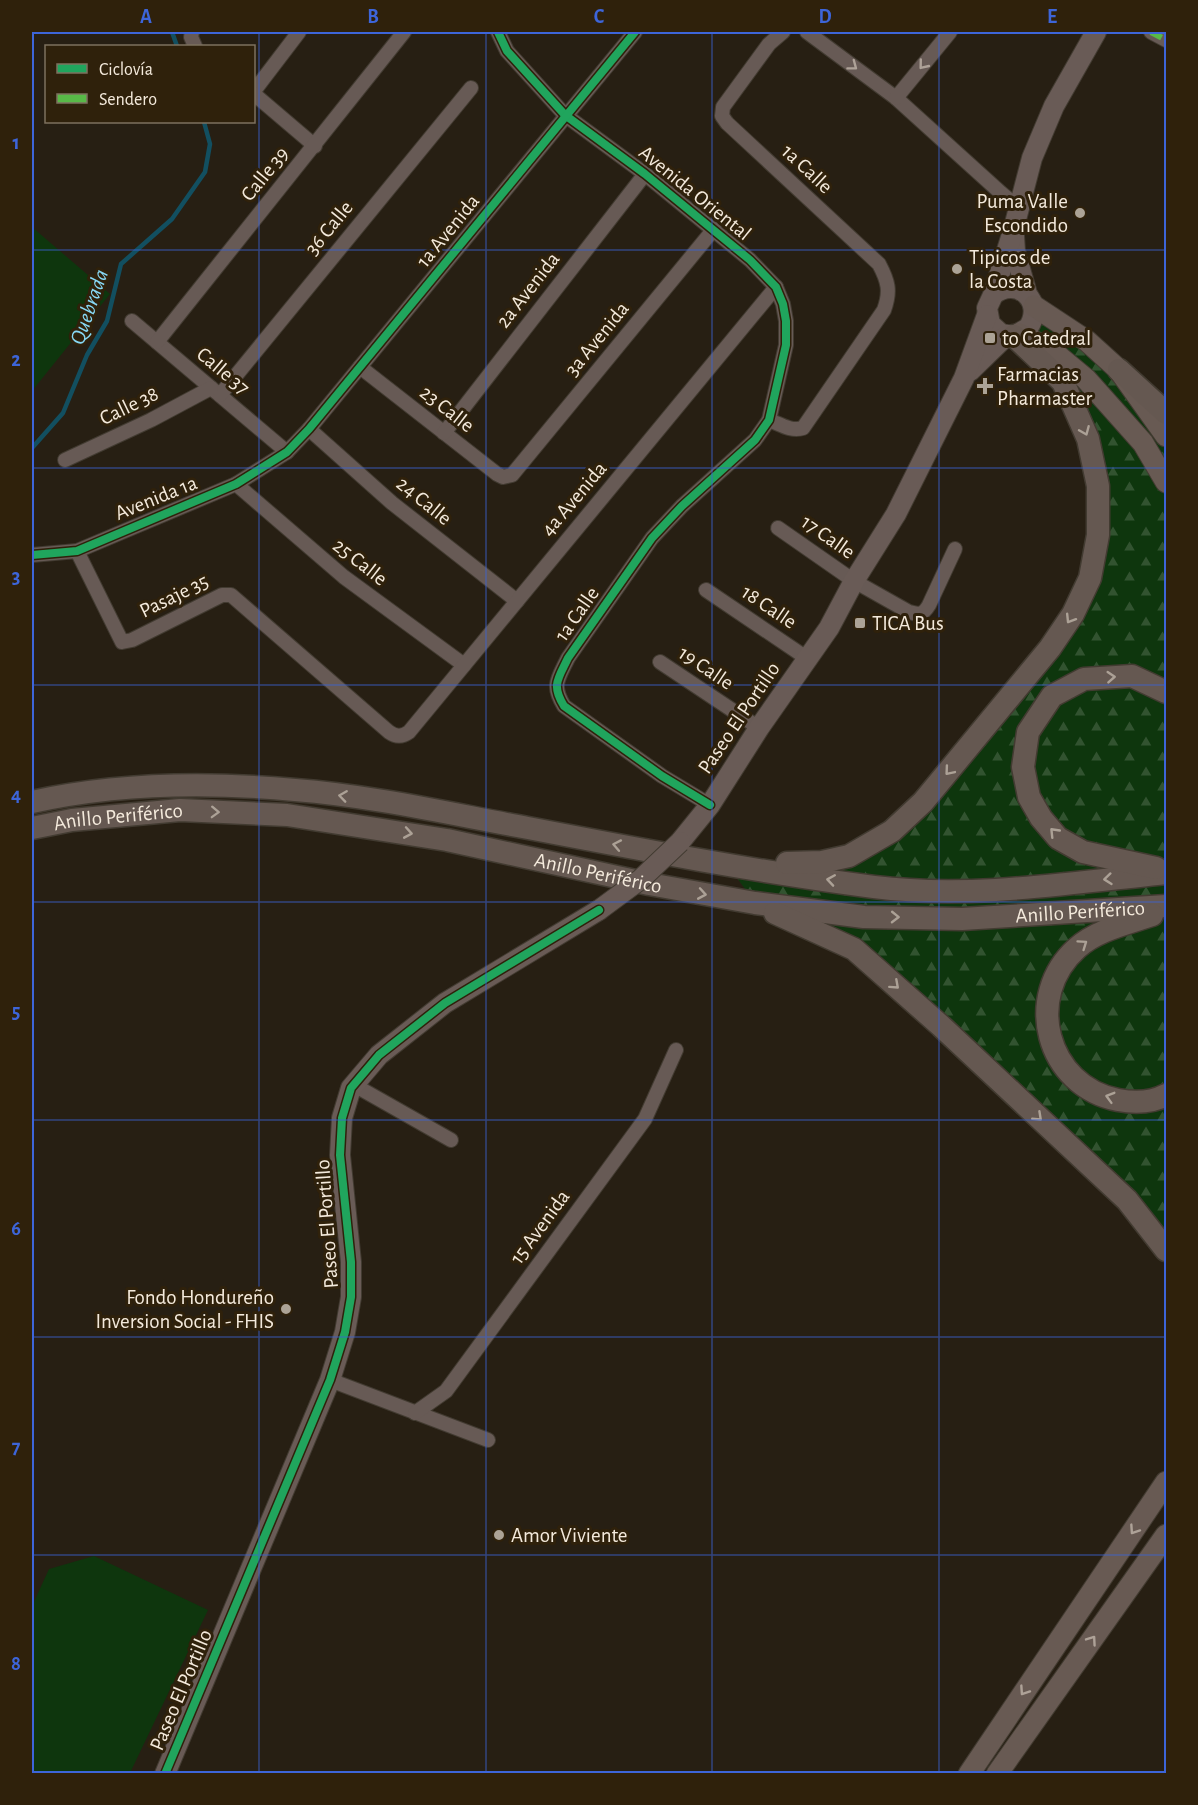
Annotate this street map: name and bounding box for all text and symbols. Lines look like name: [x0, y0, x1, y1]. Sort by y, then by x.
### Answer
text: A: [140, 7, 152, 27]
text: B: [367, 7, 379, 27]
text: C: [594, 7, 605, 27]
text: D: [818, 7, 832, 27]
text: E: [1047, 7, 1057, 27]
legend: [45, 45, 255, 123]
one-way arrow: [919, 58, 930, 69]
one-way arrow: [847, 59, 858, 70]
text: Ciclovía: [99, 61, 153, 79]
text: Sendero: [99, 91, 157, 109]
text: 1: [12, 133, 20, 153]
street label: 1a Calle: [778, 140, 836, 198]
street label: Avenida Oriental: [635, 142, 755, 244]
street label: Calle 39: [237, 143, 293, 205]
street label: 1a Avenida: [412, 190, 484, 271]
place label: Puma Valle Escondido: [976, 191, 1068, 236]
street label: 36 Calle: [301, 197, 357, 259]
marker: Puma Valle Escondido: [1073, 206, 1087, 220]
place label: Tipicos de la Costa: [969, 247, 1050, 292]
street label: 2a Avenida: [492, 248, 564, 332]
marker: Tipicos de la Costa: [950, 262, 964, 276]
water label: Quebrada: [66, 267, 112, 347]
street label: 3a Avenida: [561, 298, 633, 380]
place label: to Catedral: [1002, 328, 1091, 349]
marker: to Catedral: [983, 331, 997, 345]
street label: Calle 37: [193, 343, 254, 399]
text: 2: [11, 350, 21, 370]
place label: Farmacias Pharmaster: [997, 364, 1092, 409]
marker: Farmacias Pharmaster: [978, 379, 992, 393]
street label: 23 Calle: [416, 382, 478, 436]
street label: Calle 38: [96, 383, 162, 429]
one-way arrow: [1078, 425, 1090, 436]
street label: 4a Avenida: [537, 458, 611, 540]
street label: Avenida 1a: [112, 472, 200, 524]
street label: 24 Calle: [393, 473, 455, 529]
street label: 17 Calle: [797, 511, 859, 563]
street label: 25 Calle: [329, 534, 391, 590]
text: 3: [12, 567, 20, 587]
street label: Pasaje 35: [136, 570, 212, 622]
street label: 18 Calle: [738, 581, 800, 633]
street label: 1a Calle: [551, 583, 603, 645]
place label: TICA Bus: [872, 613, 944, 634]
one-way arrow: [1065, 613, 1077, 623]
marker: TICA Bus: [853, 616, 867, 630]
street label: 19 Calle: [675, 642, 737, 694]
street label: Paseo El Portillo: [694, 658, 784, 778]
one-way arrow: [1107, 671, 1116, 684]
one-way arrow: [945, 764, 956, 775]
text: 4: [11, 785, 21, 805]
one-way arrow: [338, 790, 347, 803]
street label: Anillo Periférico: [52, 799, 184, 834]
one-way arrow: [210, 805, 219, 818]
one-way arrow: [403, 826, 413, 839]
one-way arrow: [1050, 828, 1061, 839]
one-way arrow: [613, 839, 623, 852]
street label: Anillo Periférico: [533, 849, 663, 897]
one-way arrow: [1104, 872, 1113, 885]
one-way arrow: [826, 874, 836, 887]
one-way arrow: [697, 887, 707, 899]
street label: Anillo Periférico: [1015, 897, 1145, 926]
one-way arrow: [891, 911, 900, 924]
one-way arrow: [1077, 941, 1088, 952]
one-way arrow: [888, 978, 898, 989]
text: 5: [12, 1002, 20, 1022]
one-way arrow: [1105, 1092, 1115, 1105]
one-way arrow: [1031, 1110, 1042, 1121]
street label: Paseo El Portillo: [312, 1159, 342, 1289]
street label: 15 Avenida: [506, 1186, 574, 1268]
text: 6: [11, 1219, 21, 1239]
place label: Fondo Hondureño Inversion Social - FHIS: [96, 1287, 274, 1332]
marker: Fondo Hondureño Inversion Social - FHIS: [279, 1302, 293, 1316]
text: 7: [12, 1437, 21, 1457]
one-way arrow: [1130, 1523, 1141, 1534]
place label: Amor Viviente: [511, 1525, 628, 1546]
marker: Amor Viviente: [492, 1528, 506, 1542]
street label: Paseo El Portillo: [146, 1626, 216, 1754]
one-way arrow: [1085, 1636, 1096, 1647]
text: 8: [11, 1654, 21, 1674]
one-way arrow: [1020, 1685, 1031, 1696]

